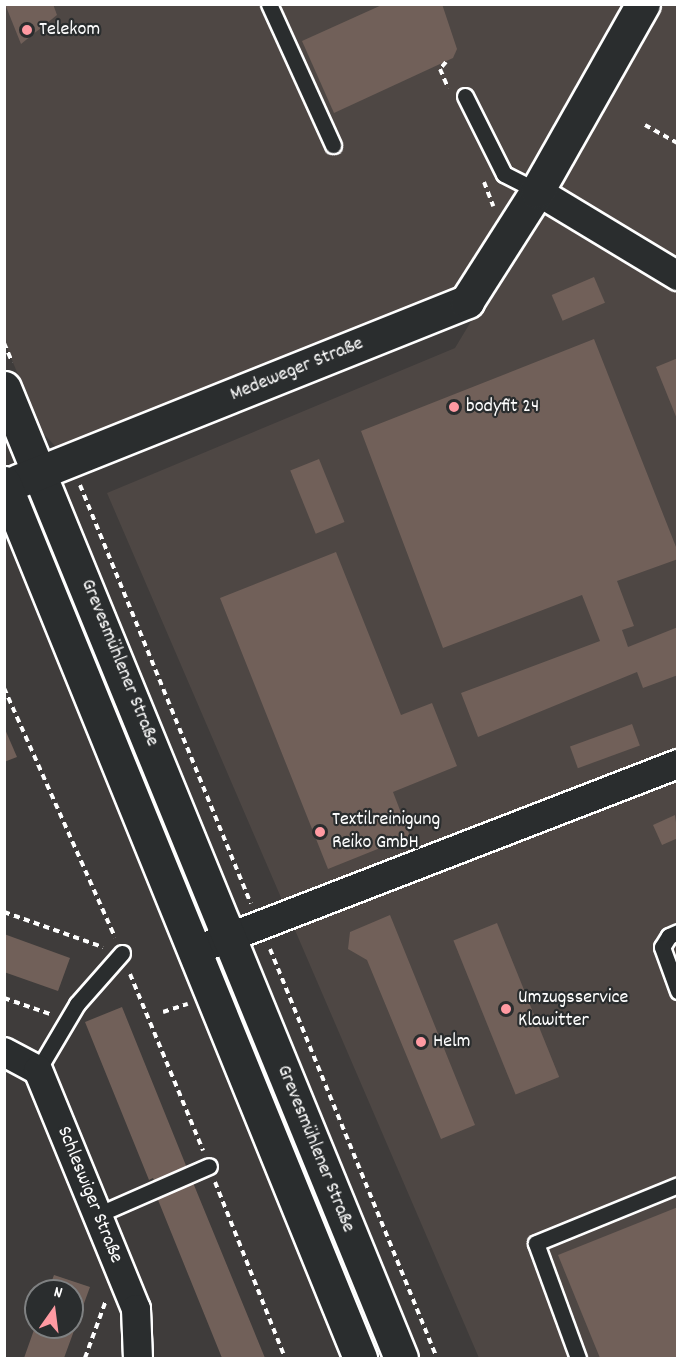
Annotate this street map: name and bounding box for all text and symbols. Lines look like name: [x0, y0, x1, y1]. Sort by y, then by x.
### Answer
place label: Telekom: [39, 18, 100, 42]
marker: Telekom: [20, 23, 34, 37]
street label: Medeweger Straße: [227, 332, 367, 408]
place label: bodyfit 24: [466, 395, 539, 419]
marker: bodyfit 24: [447, 400, 461, 414]
street label: Grevesmühlener Straße: [74, 576, 164, 750]
place label: Textilreinigung Reiko GmbH: [332, 808, 440, 855]
marker: Textilreinigung Reiko GmbH: [313, 825, 327, 839]
place label: Umzugsservice Klawitter: [518, 986, 628, 1033]
marker: Umzugsservice Klawitter: [499, 1002, 513, 1016]
place label: Helm: [433, 1030, 471, 1054]
marker: Helm: [414, 1035, 428, 1049]
street label: Grevesmühlener Straße: [270, 1062, 360, 1236]
street label: Schleswiger Straße: [51, 1123, 127, 1267]
north arrow: [24, 1279, 84, 1339]
text: N: [51, 1281, 65, 1305]

